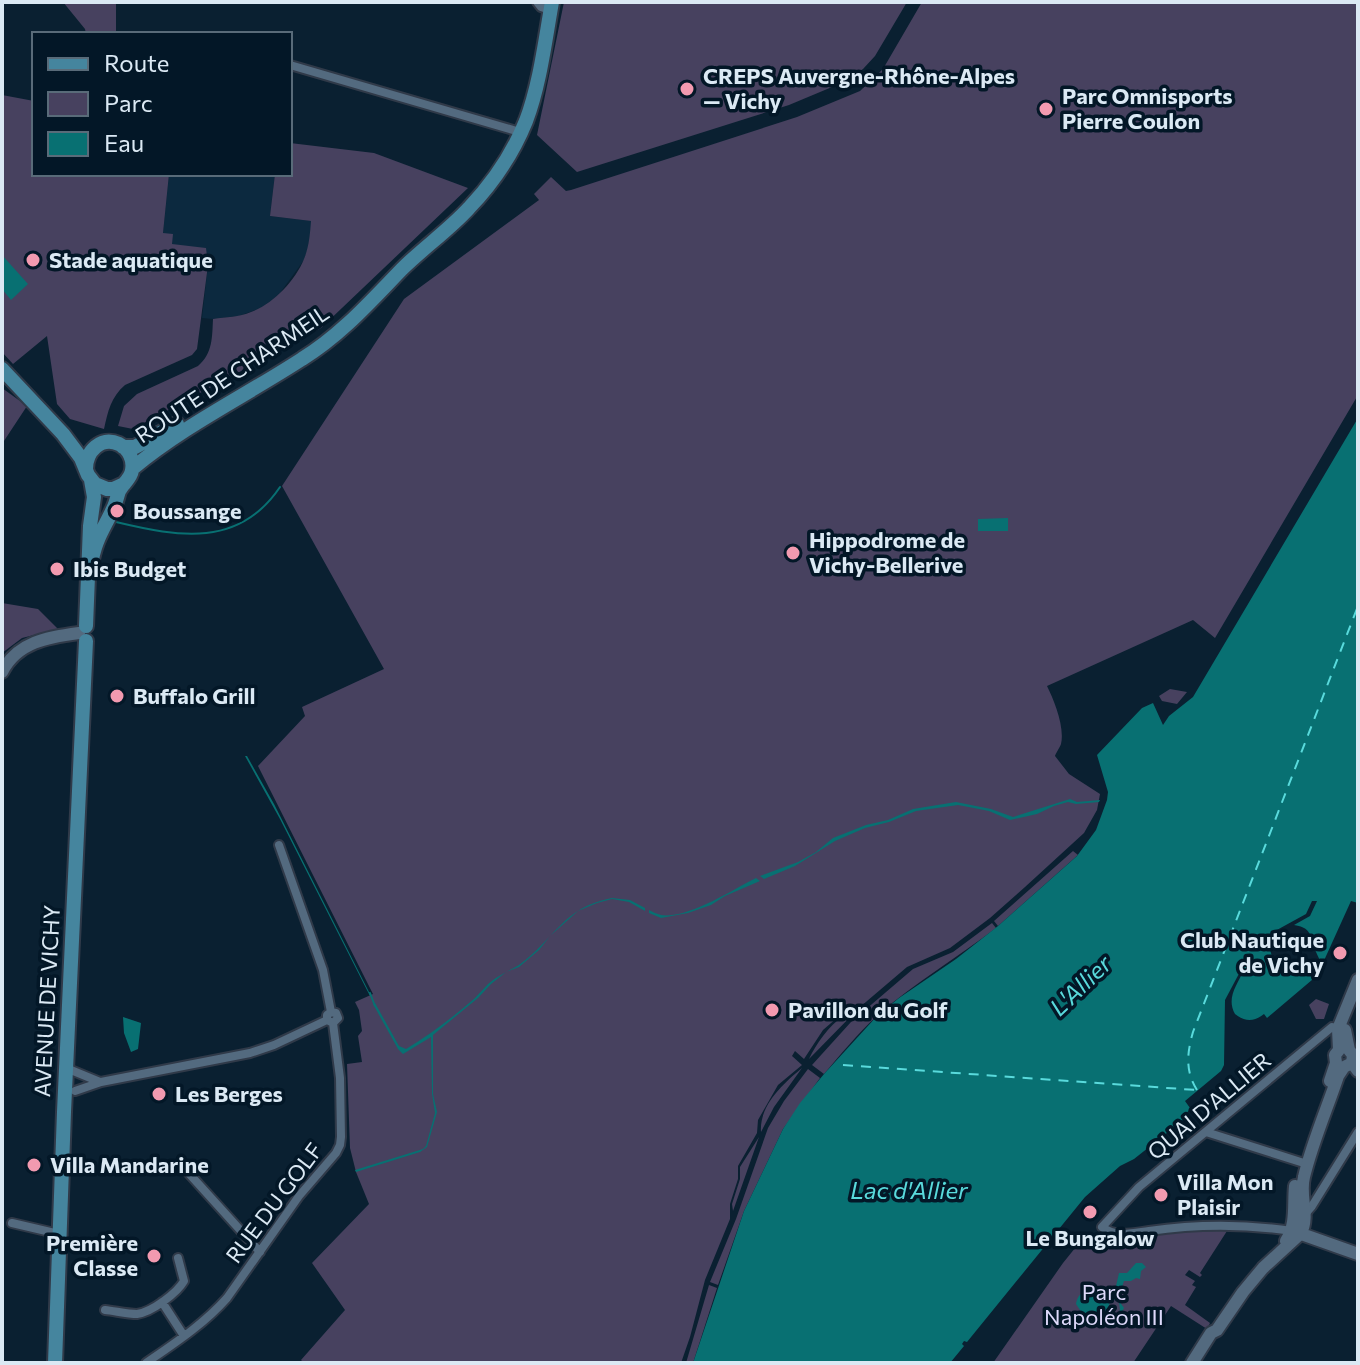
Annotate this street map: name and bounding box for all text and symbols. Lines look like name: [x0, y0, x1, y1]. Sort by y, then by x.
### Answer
legend: [32, 32, 292, 176]
text: Route: [104, 48, 169, 77]
place label: CREPS Auvergne-Rhône-Alpes — Vichy: [703, 62, 1015, 114]
marker: CREPS Auvergne-Rhône-Alpes — Vichy: [678, 80, 696, 98]
place label: Parc Omnisports Pierre Coulon: [1062, 82, 1233, 134]
text: Parc: [104, 88, 153, 117]
marker: Parc Omnisports Pierre Coulon: [1037, 100, 1055, 118]
text: Eau: [104, 128, 144, 157]
place label: Stade aquatique: [49, 246, 213, 273]
marker: Stade aquatique: [24, 251, 42, 269]
street label: ROUTE DE CHARMEIL: [130, 299, 334, 448]
place label: Boussange: [133, 497, 241, 524]
marker: Boussange: [108, 502, 126, 520]
place label: Hippodrome de Vichy-Bellerive: [809, 526, 965, 578]
marker: Hippodrome de Vichy-Bellerive: [784, 544, 802, 562]
place label: Ibis Budget: [73, 555, 186, 582]
marker: Ibis Budget: [48, 560, 66, 578]
place label: Buffalo Grill: [133, 682, 256, 709]
marker: Buffalo Grill: [108, 687, 126, 705]
street label: AVENUE DE VICHY: [28, 904, 65, 1098]
place label: Club Nautique de Vichy: [1180, 926, 1324, 978]
marker: Club Nautique de Vichy: [1331, 944, 1349, 962]
water label: L'Allier: [1043, 948, 1118, 1021]
place label: Pavillon du Golf: [788, 996, 949, 1023]
marker: Pavillon du Golf: [763, 1001, 781, 1019]
street label: QUAI D'ALLIER: [1142, 1046, 1276, 1165]
place label: Les Berges: [175, 1080, 283, 1107]
marker: Les Berges: [150, 1085, 168, 1103]
street label: RUE DU GOLF: [220, 1137, 328, 1268]
place label: Villa Mandarine: [50, 1151, 209, 1178]
marker: Villa Mandarine: [25, 1156, 43, 1174]
place label: Villa Mon Plaisir: [1177, 1168, 1273, 1220]
water label: Lac d'Allier: [850, 1175, 969, 1204]
marker: Villa Mon Plaisir: [1152, 1186, 1170, 1204]
marker: Le Bungalow: [1081, 1203, 1099, 1221]
place label: Le Bungalow: [1026, 1224, 1154, 1251]
place label: Première Classe: [46, 1229, 138, 1281]
marker: Première Classe: [145, 1247, 163, 1265]
park label: Parc Napoléon III: [1044, 1278, 1164, 1330]

